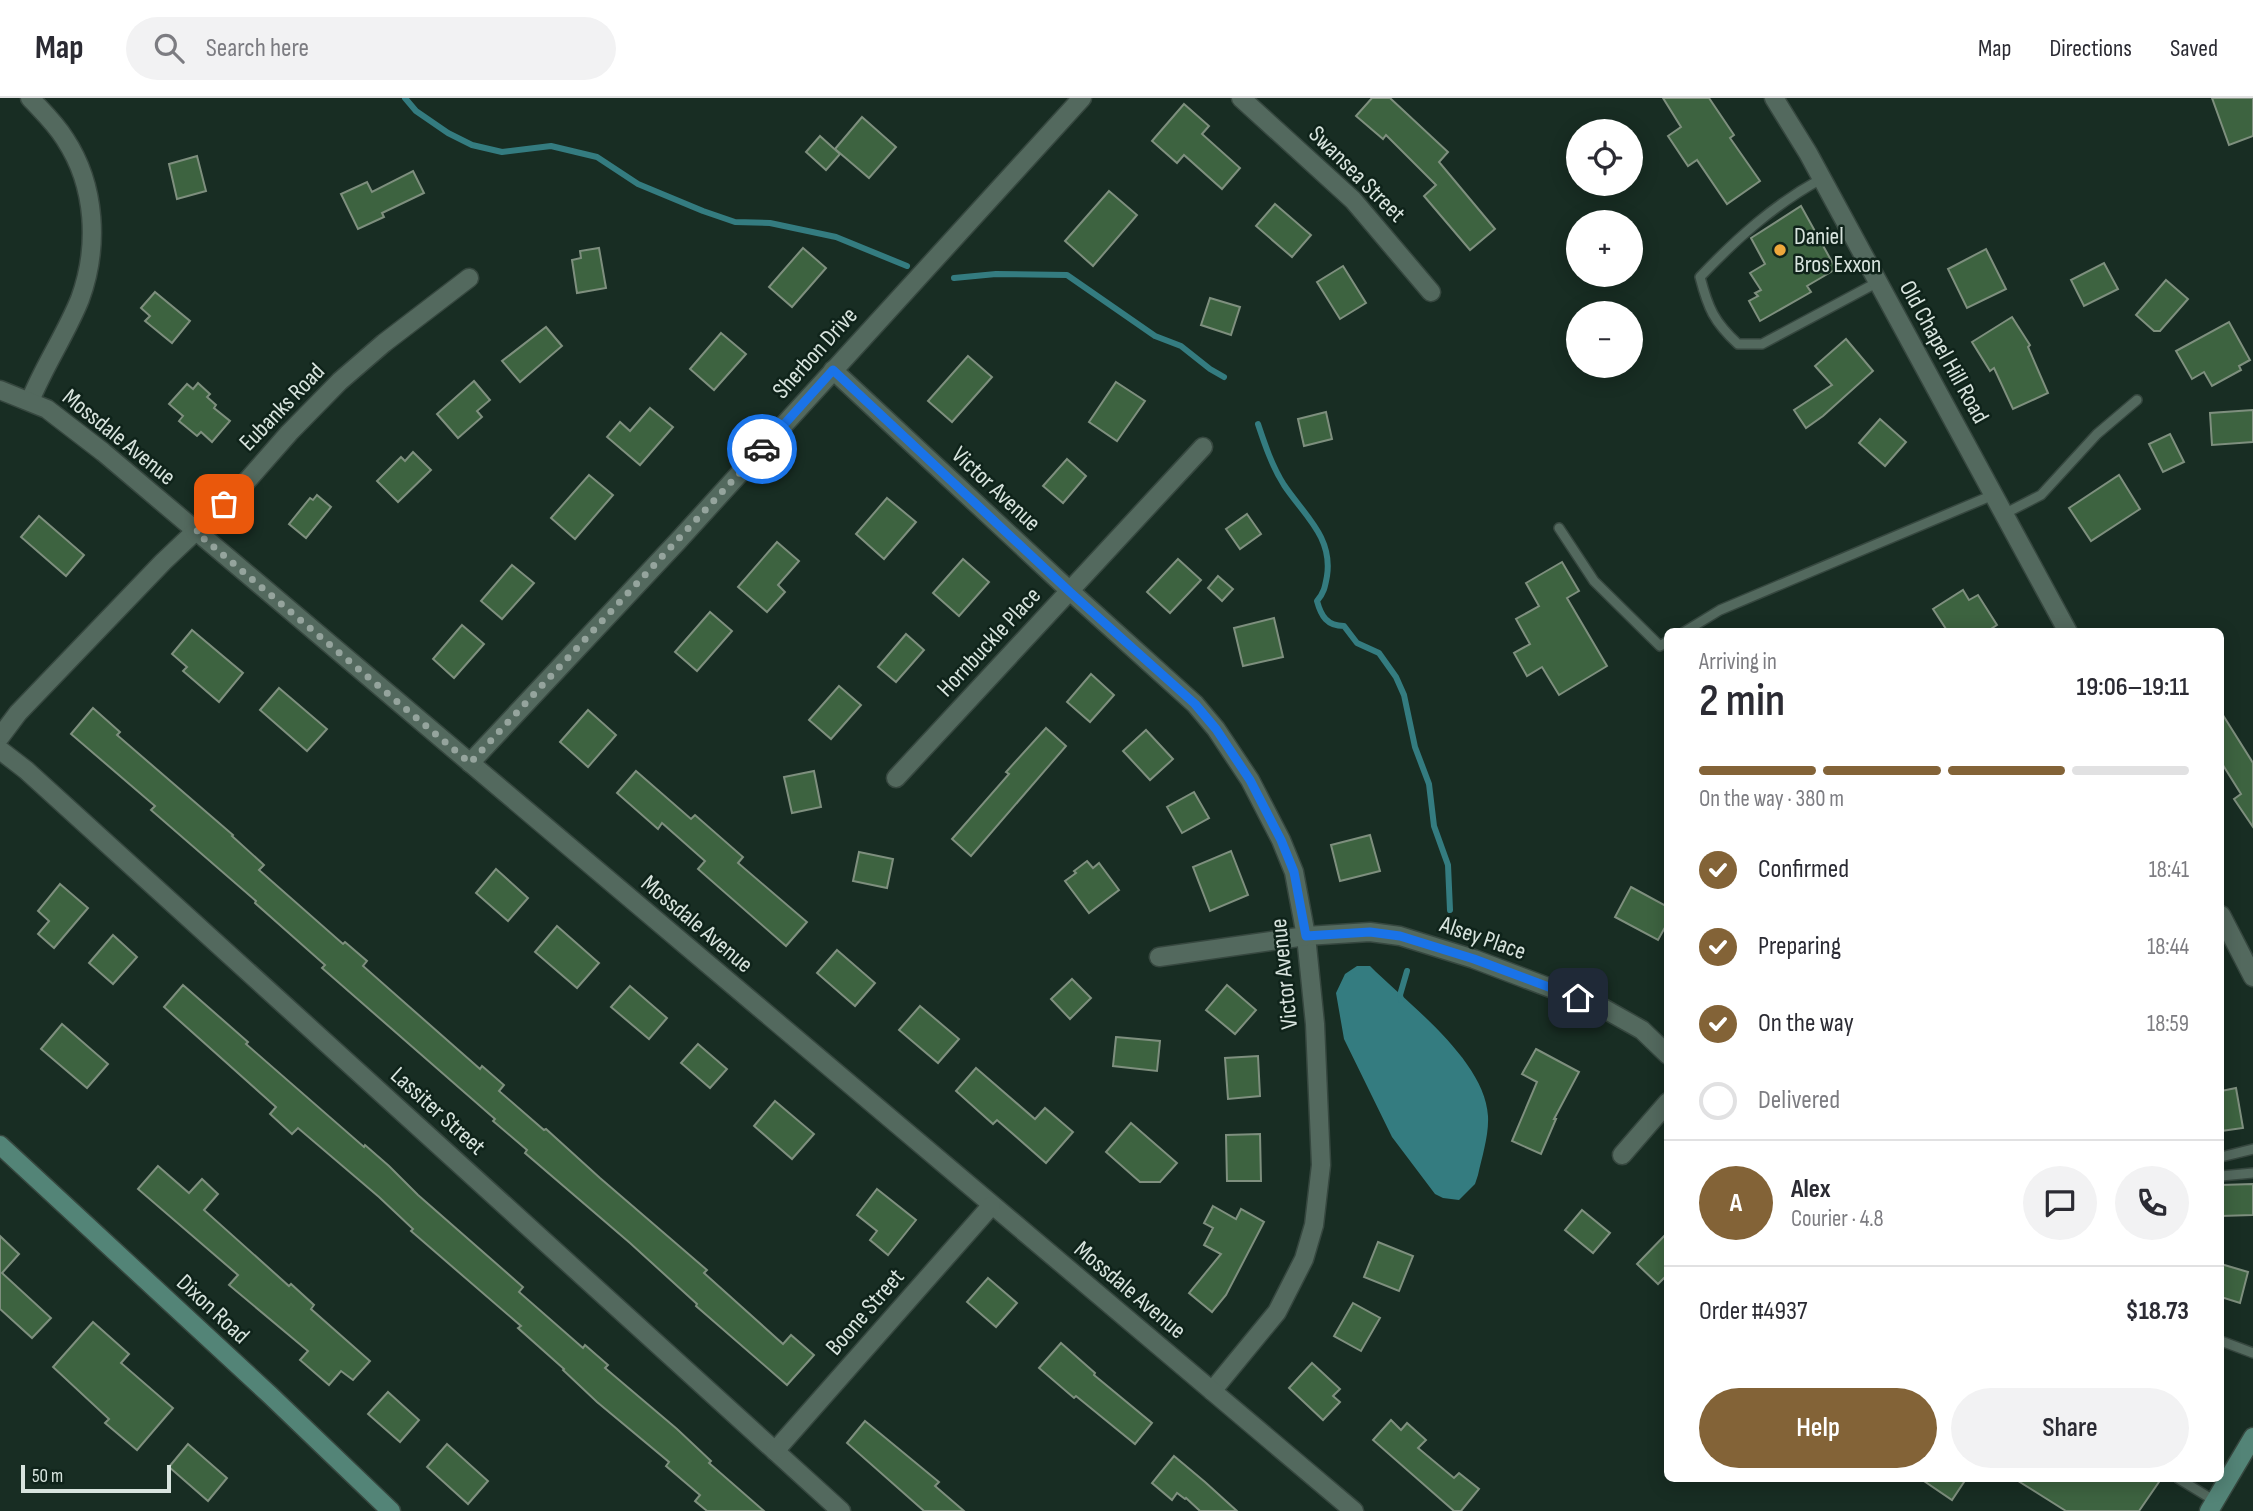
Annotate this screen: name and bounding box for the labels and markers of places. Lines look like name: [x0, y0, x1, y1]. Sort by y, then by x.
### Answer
place label: Daniel Bros Exxon: [1794, 222, 1881, 279]
marker: Daniel Bros Exxon: [1772, 242, 1788, 258]
pin: [194, 474, 254, 534]
pin: [1548, 968, 1608, 1028]

